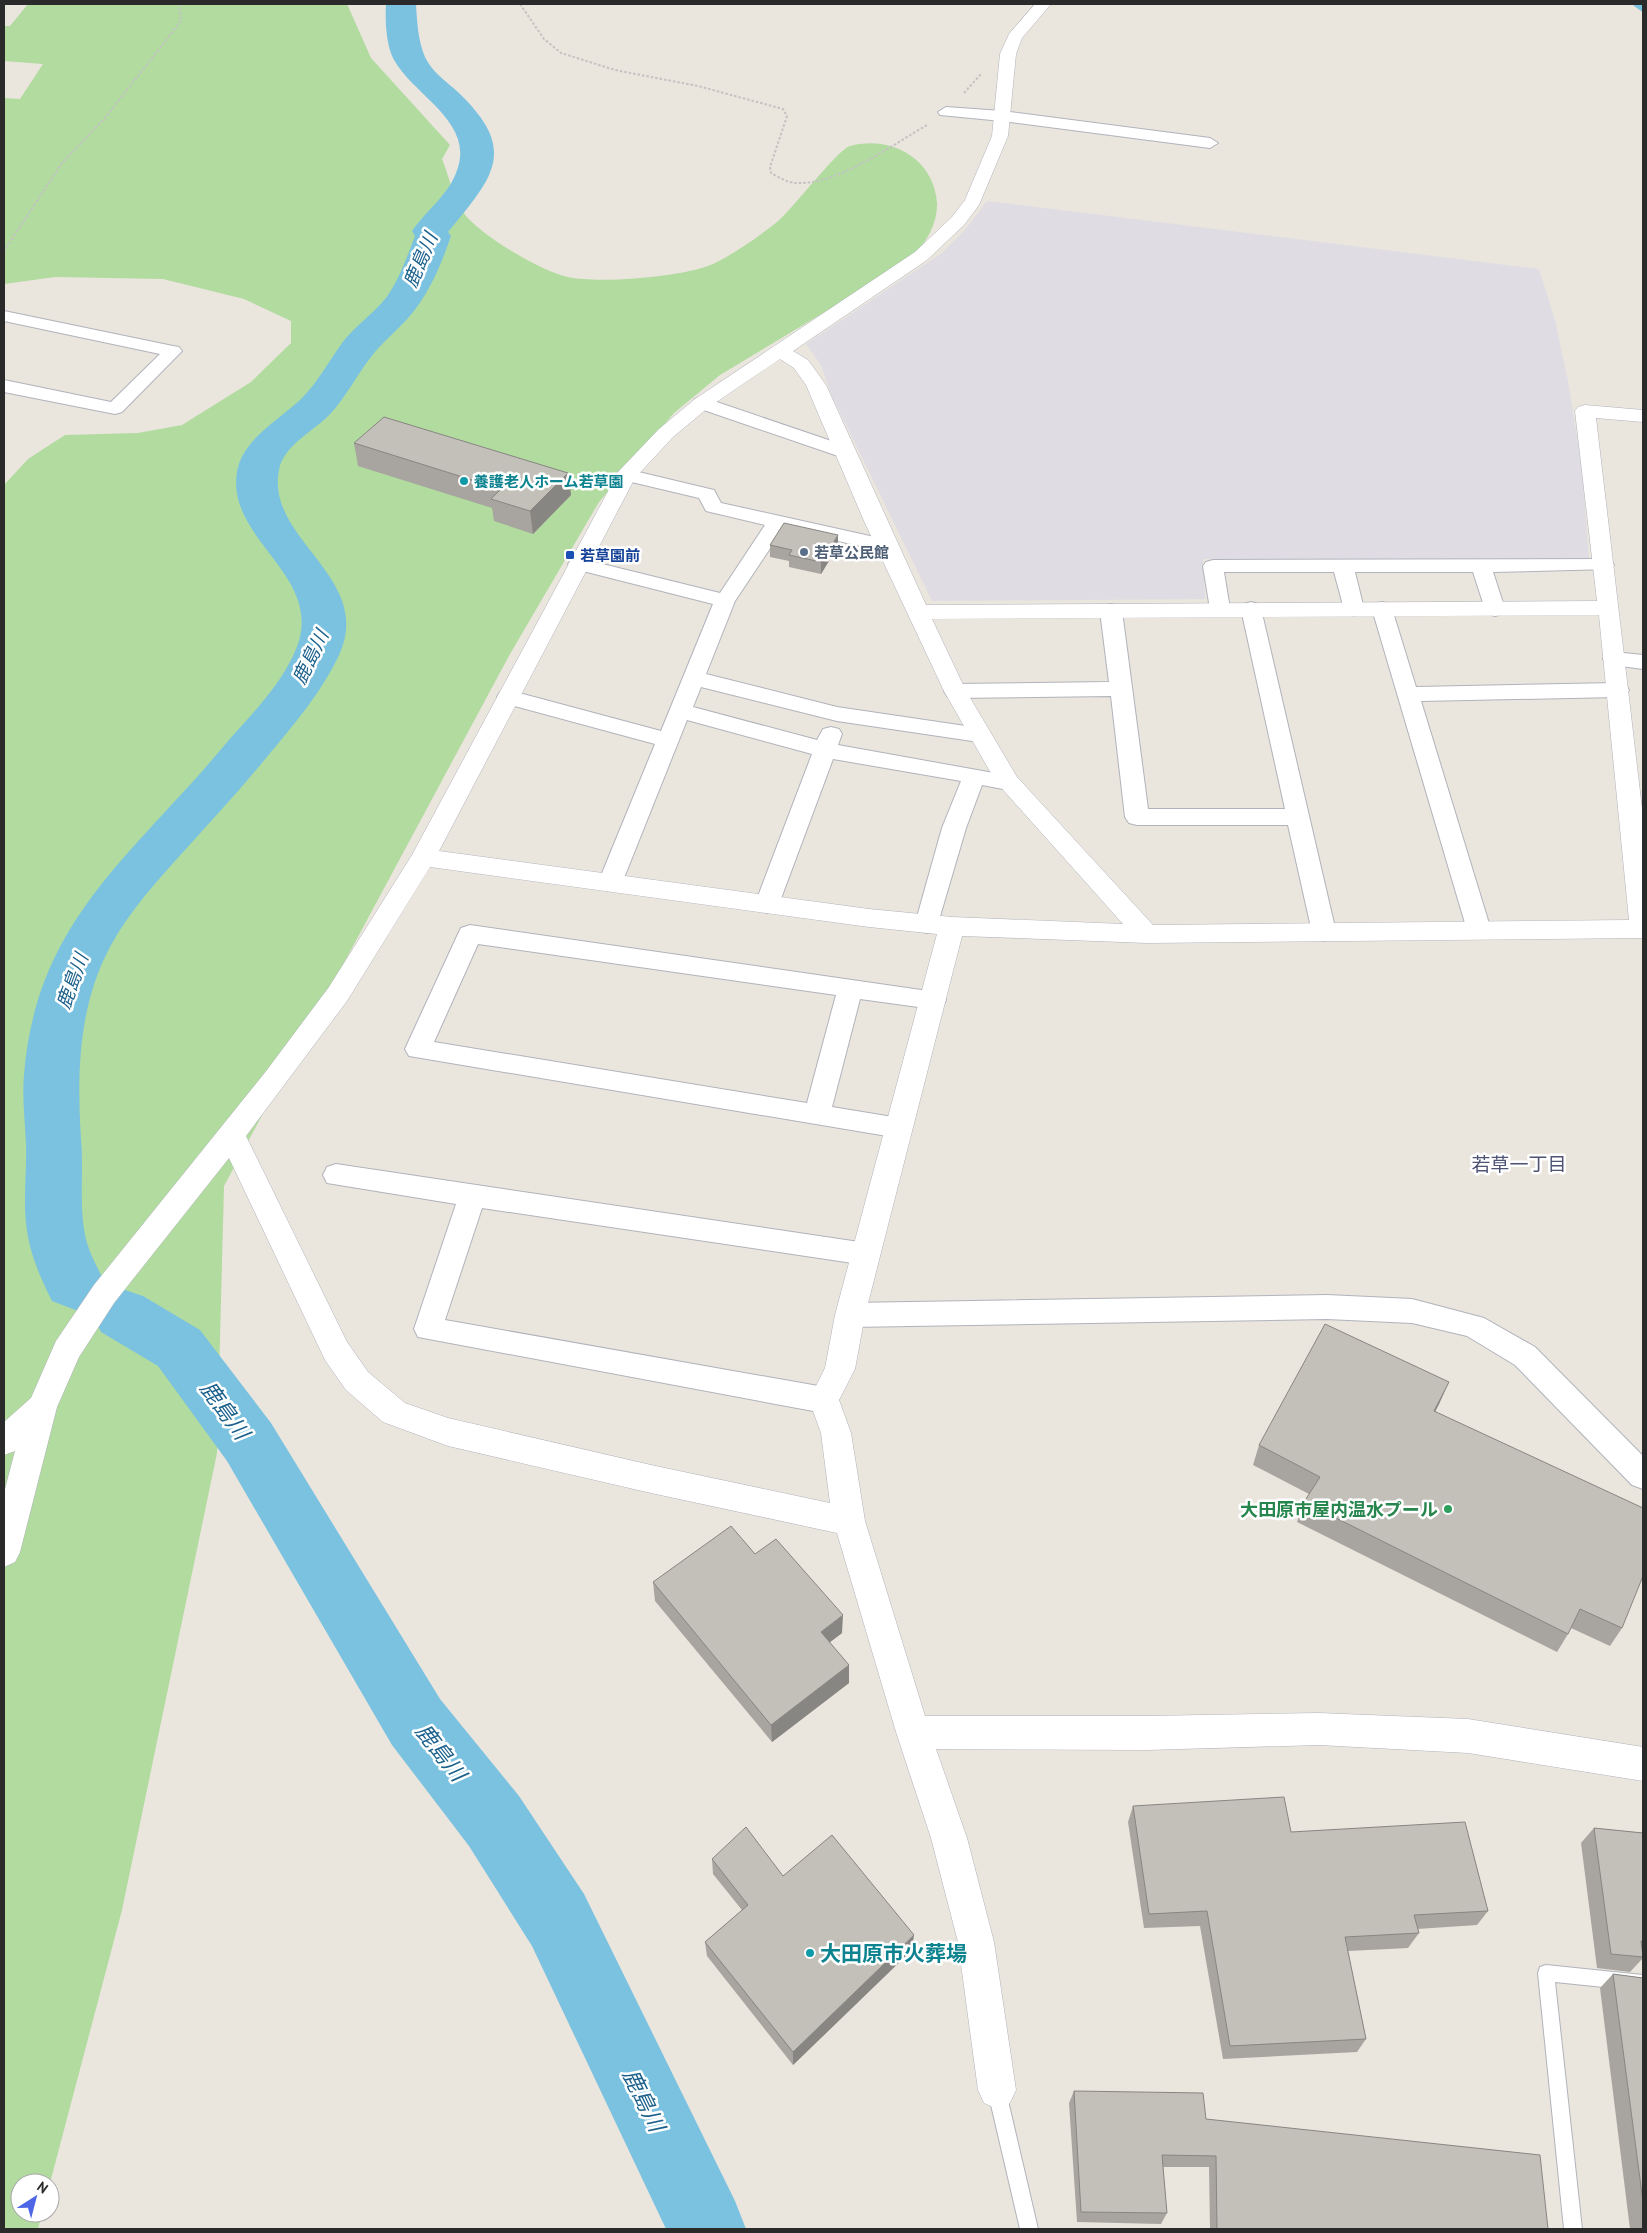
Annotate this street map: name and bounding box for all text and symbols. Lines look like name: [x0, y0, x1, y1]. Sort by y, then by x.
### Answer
water label: 鹿島川: [398, 227, 443, 291]
place label: 養護老人ホーム若草園: [474, 472, 624, 491]
marker: 養護老人ホーム若草園: [458, 475, 470, 487]
place label: 若草公民館: [814, 543, 889, 562]
place label: 若草園前: [580, 546, 640, 565]
marker: 若草公民館: [798, 546, 810, 558]
marker: 若草園前: [564, 549, 576, 561]
water label: 鹿島川: [287, 624, 334, 688]
water label: 鹿島川: [51, 948, 94, 1012]
district label: 若草一丁目: [1471, 1152, 1567, 1176]
water label: 鹿島川: [194, 1375, 257, 1447]
place label: 大田原市屋内温水プール: [1240, 1498, 1438, 1521]
marker: 大田原市屋内温水プール: [1442, 1503, 1454, 1515]
water label: 鹿島川: [410, 1717, 474, 1788]
place label: 大田原市火葬場: [820, 1940, 967, 1967]
marker: 大田原市火葬場: [804, 1947, 816, 1959]
water label: 鹿島川: [617, 2064, 672, 2138]
north arrow: [10, 2173, 60, 2223]
text: N: [34, 2177, 52, 2197]

